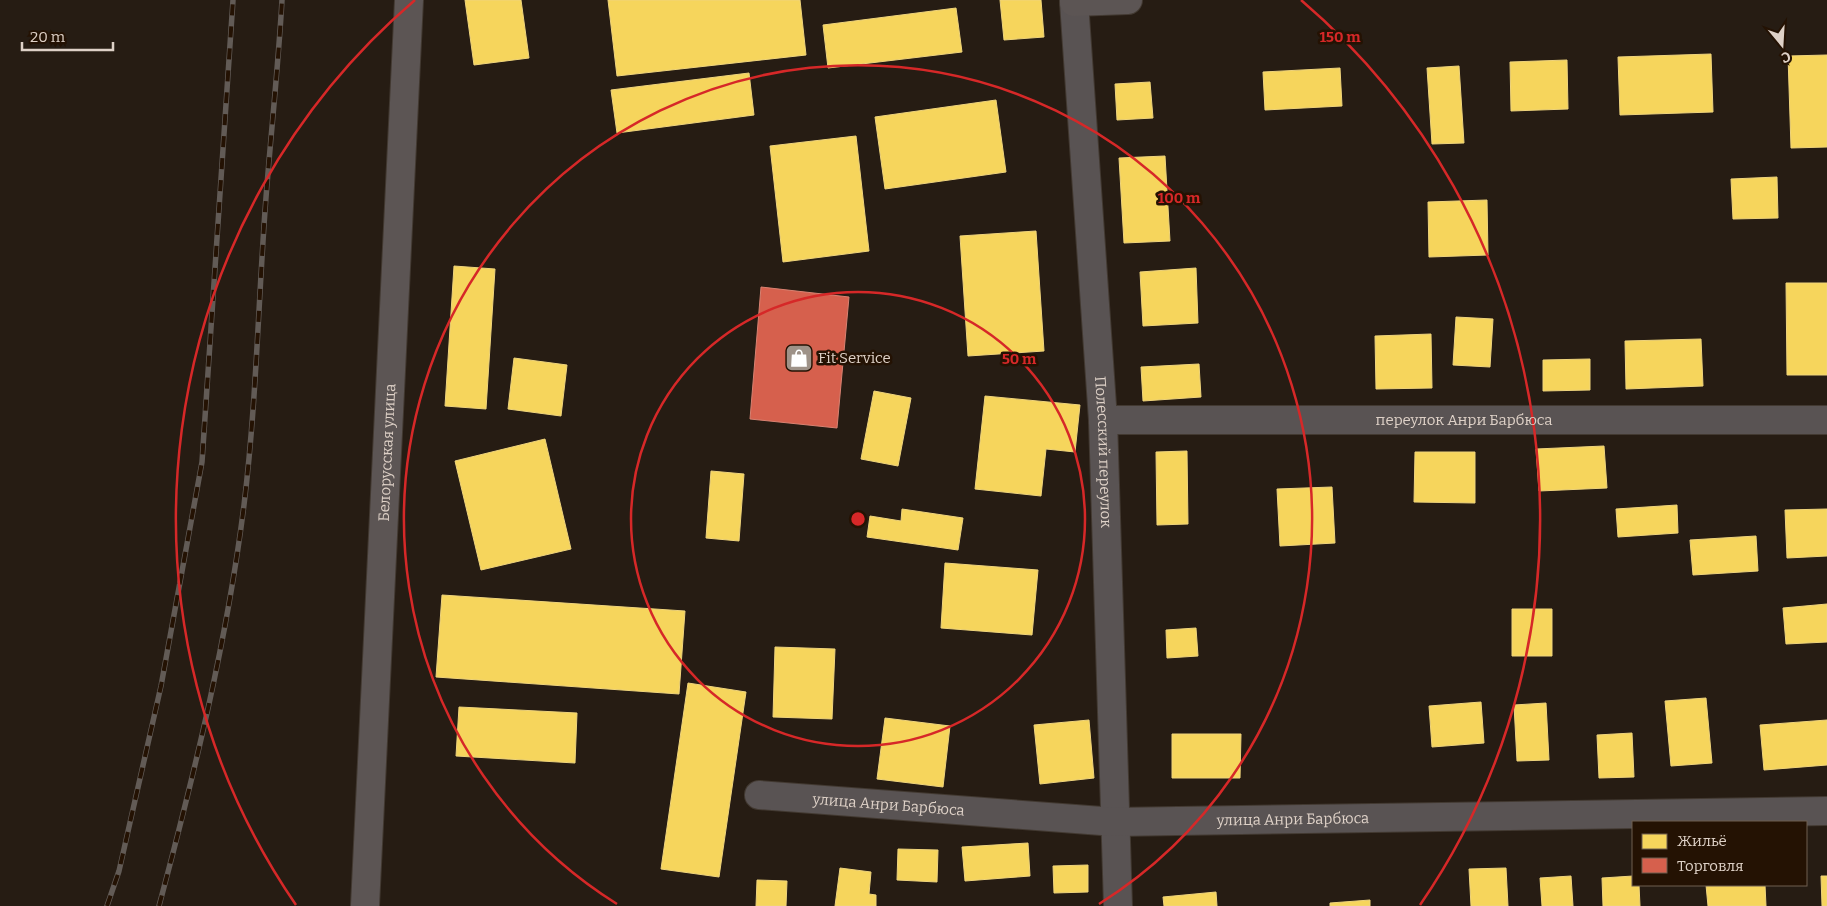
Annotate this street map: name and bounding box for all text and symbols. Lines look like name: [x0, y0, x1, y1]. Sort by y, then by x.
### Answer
scale bar: [22, 20, 114, 52]
north arrow: [1757, 20, 1807, 70]
text: 20 m: [30, 28, 66, 46]
text: 150 m: [1319, 28, 1361, 46]
text: С: [1779, 47, 1793, 66]
text: 100 m: [1158, 189, 1201, 207]
shop icon: Fit Service: [784, 343, 814, 373]
place label: Fit Service: [818, 349, 891, 367]
text: 50 m: [1002, 350, 1037, 368]
street label: Полесский переулок: [1091, 375, 1115, 528]
street label: Белорусская улица: [375, 383, 399, 522]
street label: переулок Анри Барбюса: [1376, 411, 1552, 429]
centre of rings: [849, 510, 867, 528]
street label: улица Анри Барбюса: [811, 790, 965, 820]
street label: улица Анри Барбюса: [1216, 809, 1369, 829]
legend: [1632, 821, 1807, 886]
text: Жильё: [1677, 832, 1727, 850]
text: Торговля: [1677, 857, 1744, 875]

